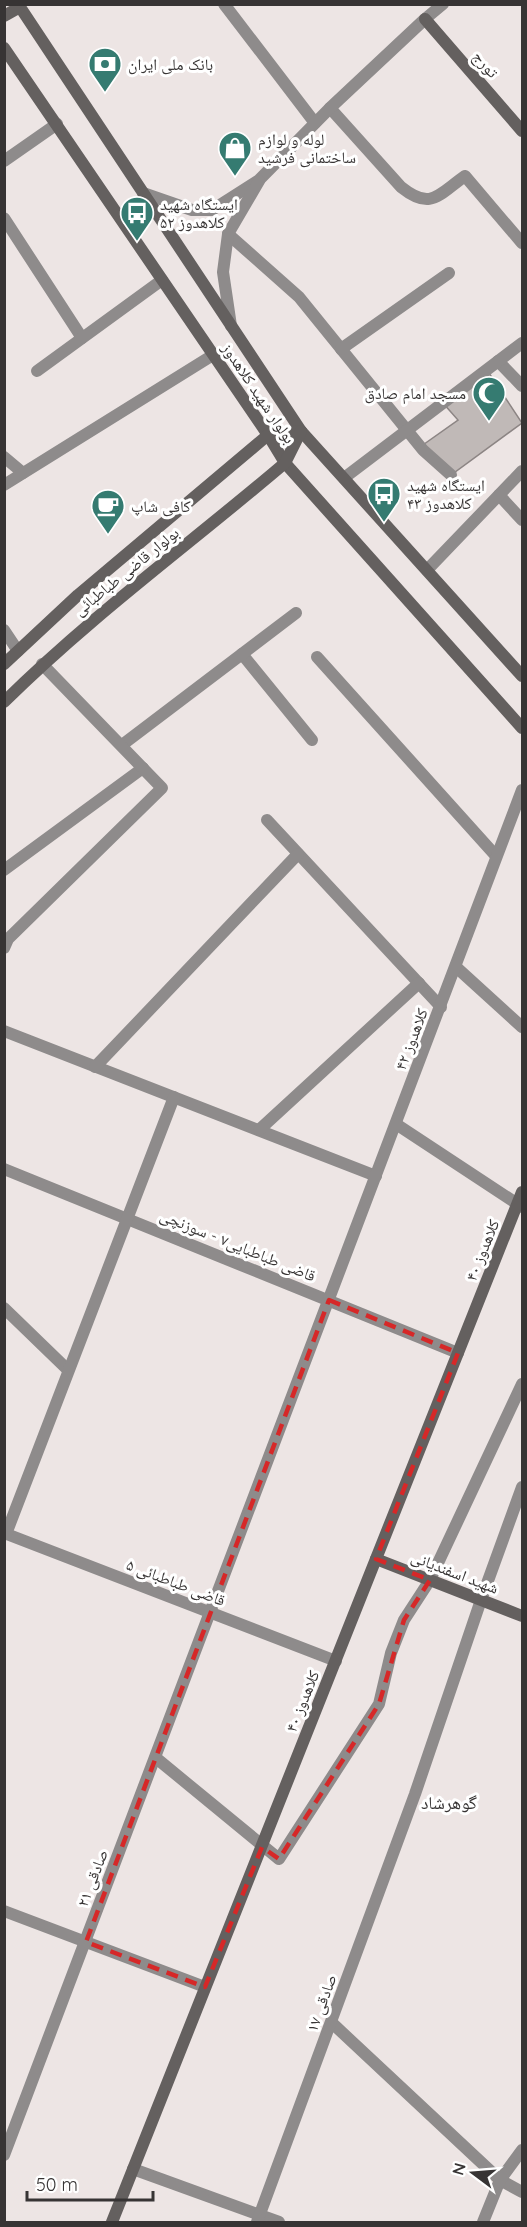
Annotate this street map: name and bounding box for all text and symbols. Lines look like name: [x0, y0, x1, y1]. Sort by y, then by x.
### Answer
bank icon: بانک ملی ایران: [87, 46, 123, 93]
street label: تورج: [468, 46, 503, 83]
place label: بانک ملی ایران: [128, 54, 213, 75]
place label: لوله و لوازم ساختمانی فرشید: [258, 129, 356, 168]
shop icon: لوله و لوازم ساختمانی فرشید: [217, 130, 253, 177]
place label: ایستگاه شهید کلاهدوز ۵۲: [160, 194, 238, 232]
bus stop icon: ایستگاه شهید کلاهدوز ۵۲: [119, 195, 155, 242]
street label: بولوار شهید کلاهدوز: [217, 338, 300, 447]
mosque icon: مسجد امام صادق: [471, 375, 507, 422]
place label: مسجد امام صادق: [365, 383, 466, 404]
place label: ایستگاه شهید کلاهدوز ۴۳: [407, 475, 485, 513]
bus stop icon: ایستگاه شهید کلاهدوز ۴۳: [366, 476, 402, 523]
cafe icon: کافی شاپ: [90, 488, 126, 535]
place label: کافی شاپ: [131, 496, 191, 517]
street label: بولوار قاضی طباطبائی: [69, 522, 183, 620]
street label: کلاهدوز ۴۲: [390, 1005, 432, 1073]
street label: قاضی طباطبایی۷ - سوزنچی: [157, 1205, 319, 1286]
street label: کلاهدوز ۴۰: [461, 1216, 503, 1284]
street label: شهید اسفندیانی: [408, 1546, 502, 1599]
street label: قاضی طباطبائی ۵: [123, 1554, 228, 1611]
street label: کلاهدوز ۴۰: [281, 1667, 323, 1735]
district label: گوهرشاد: [421, 1791, 478, 1814]
street label: صادقی ۲۱: [72, 1847, 113, 1910]
street label: صادقی ۱۷: [301, 1972, 342, 2035]
north arrow: [443, 2143, 503, 2203]
text: N: [447, 2160, 470, 2177]
scale bar: [27, 2164, 153, 2202]
text: 50 m: [36, 2173, 78, 2196]

